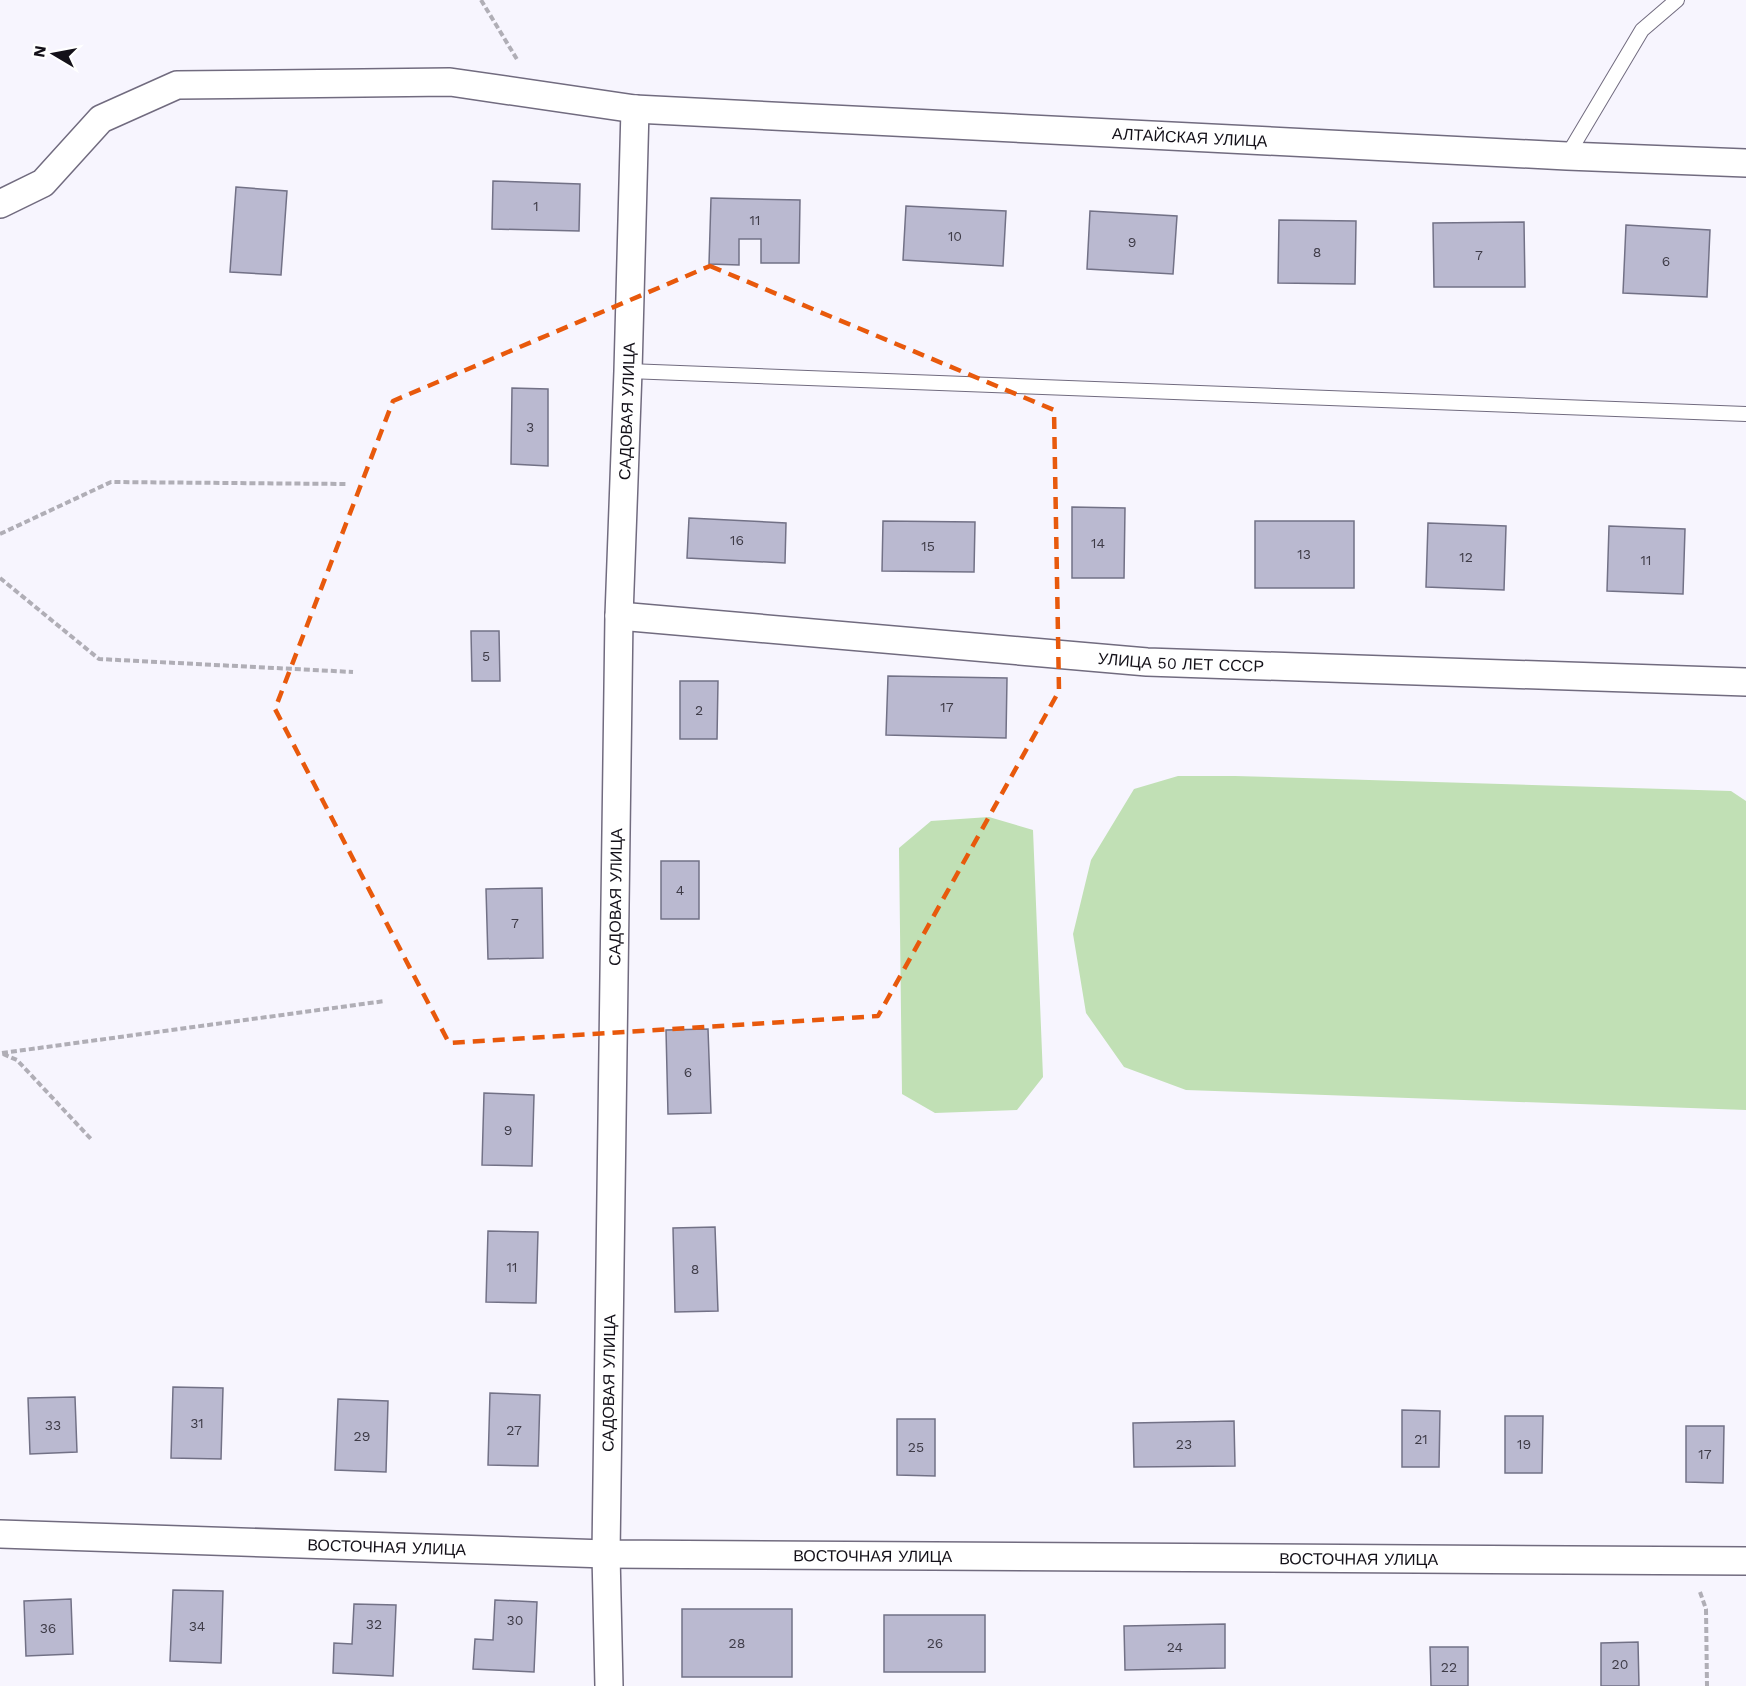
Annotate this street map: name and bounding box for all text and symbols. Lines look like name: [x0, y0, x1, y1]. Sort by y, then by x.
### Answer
north arrow: [24, 24, 84, 84]
text: N: [29, 44, 50, 59]
street label: АЛТАЙСКАЯ УЛИЦА: [1112, 124, 1268, 151]
house number: 1: [533, 198, 539, 214]
house number: 11: [750, 212, 760, 228]
house number: 10: [948, 228, 962, 244]
house number: 9: [1128, 234, 1136, 250]
house number: 8: [1313, 244, 1321, 260]
house number: 7: [1475, 247, 1483, 263]
house number: 6: [1662, 253, 1670, 269]
street label: САДОВАЯ УЛИЦА: [615, 342, 639, 480]
house number: 3: [526, 419, 534, 435]
house number: 16: [730, 532, 744, 548]
house number: 14: [1091, 535, 1105, 551]
house number: 15: [921, 538, 935, 554]
house number: 13: [1297, 546, 1311, 562]
house number: 12: [1459, 549, 1473, 565]
house number: 11: [1641, 552, 1651, 568]
house number: 5: [482, 648, 490, 664]
street label: УЛИЦА 50 ЛЕТ СССР: [1097, 649, 1264, 676]
house number: 17: [940, 699, 954, 715]
house number: 2: [695, 702, 703, 718]
street label: САДОВАЯ УЛИЦА: [605, 828, 626, 966]
house number: 4: [676, 882, 684, 898]
house number: 7: [511, 915, 519, 931]
house number: 6: [684, 1064, 692, 1080]
house number: 9: [504, 1122, 512, 1138]
house number: 11: [507, 1259, 517, 1275]
house number: 8: [691, 1261, 699, 1277]
street label: САДОВАЯ УЛИЦА: [598, 1314, 619, 1452]
house number: 31: [190, 1415, 204, 1431]
house number: 33: [45, 1417, 61, 1433]
house number: 27: [506, 1422, 522, 1438]
house number: 29: [354, 1428, 370, 1444]
house number: 21: [1414, 1431, 1428, 1447]
house number: 23: [1176, 1436, 1192, 1452]
house number: 19: [1517, 1436, 1531, 1452]
house number: 25: [908, 1439, 924, 1455]
house number: 17: [1698, 1446, 1712, 1462]
street label: ВОСТОЧНАЯ УЛИЦА: [307, 1535, 467, 1559]
street label: ВОСТОЧНАЯ УЛИЦА: [793, 1546, 952, 1566]
street label: ВОСТОЧНАЯ УЛИЦА: [1279, 1549, 1438, 1569]
house number: 30: [507, 1612, 523, 1628]
house number: 32: [366, 1616, 382, 1632]
house number: 34: [189, 1618, 205, 1634]
house number: 36: [40, 1620, 56, 1636]
house number: 28: [729, 1635, 745, 1651]
house number: 26: [927, 1635, 943, 1651]
house number: 24: [1167, 1639, 1183, 1655]
house number: 20: [1612, 1656, 1628, 1672]
house number: 22: [1441, 1659, 1457, 1675]

